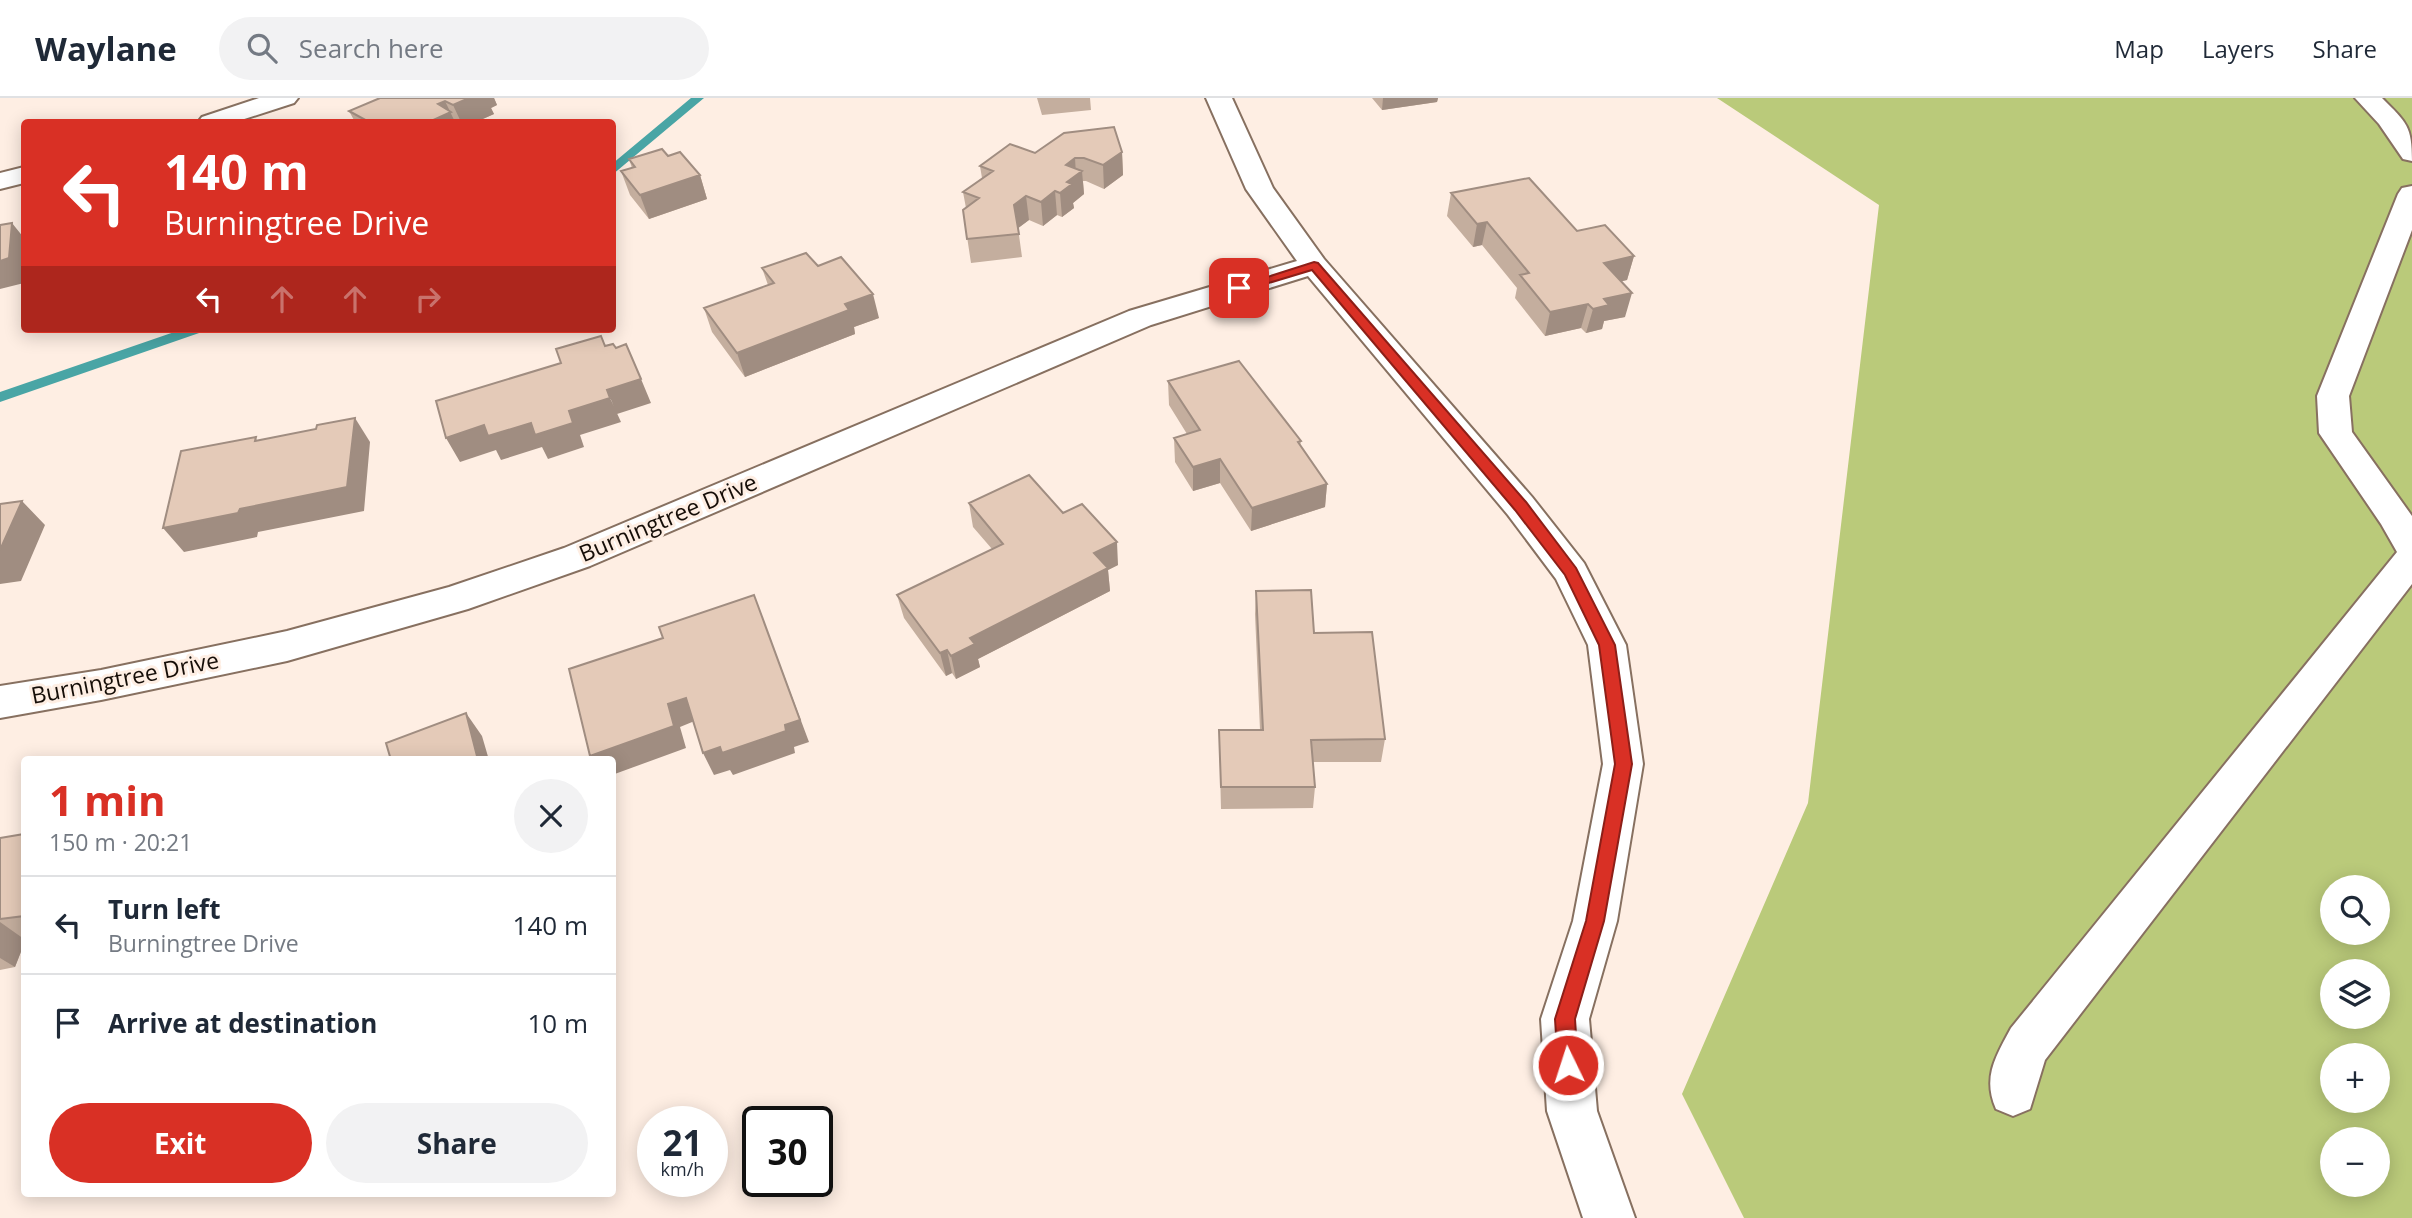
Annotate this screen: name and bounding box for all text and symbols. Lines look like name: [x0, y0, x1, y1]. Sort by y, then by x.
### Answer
search box: [219, 17, 709, 80]
text: Waylane: [35, 26, 177, 71]
icon: search: [243, 29, 281, 67]
text: Search here: [299, 30, 444, 66]
text: Map: [2114, 32, 2164, 65]
text: Layers: [2202, 32, 2275, 65]
text: Share: [2313, 32, 2377, 65]
text: 140 m: [164, 138, 309, 204]
icon: left: [49, 147, 140, 238]
text: Burningtree Drive: [164, 201, 429, 244]
pin: [1209, 258, 1269, 318]
icon: arrive: [1220, 269, 1258, 307]
icon: left: [190, 280, 228, 318]
icon: ahead: [263, 280, 301, 318]
icon: ahead: [336, 280, 374, 318]
icon: right: [409, 280, 447, 318]
street label: Burningtree Drive: [574, 465, 762, 569]
street label: Burningtree Drive: [28, 643, 221, 711]
text: 1 min: [49, 771, 166, 828]
button: close: [514, 779, 588, 853]
text: 150 m · 20:21: [49, 826, 192, 858]
map controls: [2320, 875, 2390, 1197]
button: search: [2320, 875, 2390, 945]
text: Turn left: [108, 891, 220, 927]
icon: left: [49, 906, 87, 944]
text: 140 m: [513, 907, 588, 943]
text: Burningtree Drive: [108, 927, 299, 959]
button: layers: [2320, 959, 2390, 1029]
icon: arrive: [49, 1004, 87, 1042]
text: Arrive at destination: [108, 1005, 377, 1041]
text: 10 m: [527, 1005, 588, 1041]
position arrow: [1531, 1028, 1605, 1102]
button: +: [2320, 1043, 2390, 1113]
button: Exit: [49, 1103, 312, 1183]
button: Share: [326, 1103, 588, 1183]
speed limit sign: 30: [742, 1106, 833, 1197]
text: 21: [662, 1119, 703, 1166]
button: −: [2320, 1127, 2390, 1197]
text: km/h: [661, 1157, 704, 1181]

